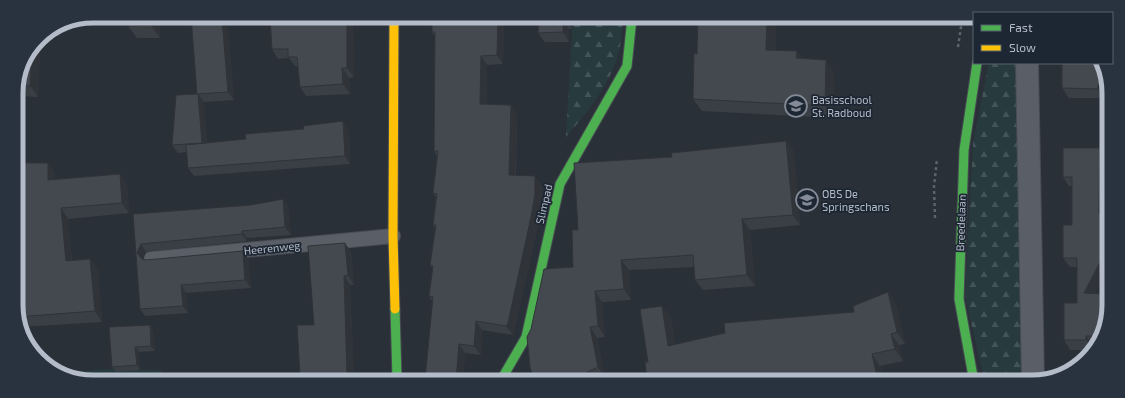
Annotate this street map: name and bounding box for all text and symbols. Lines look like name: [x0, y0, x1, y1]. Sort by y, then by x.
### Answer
legend: [973, 12, 1113, 64]
text: Fast: [1009, 20, 1033, 34]
text: Slow: [1009, 40, 1036, 54]
school or university icon: Basisschool St. Radboud: [783, 93, 809, 119]
place label: Basisschool St. Radboud: [812, 93, 873, 119]
street label: Slimpad: [533, 183, 554, 225]
school or university icon: OBS De Springschans: [794, 187, 820, 213]
place label: OBS De Springschans: [822, 187, 890, 213]
street label: Breedelaan: [953, 194, 968, 252]
street label: Heerenweg: [243, 238, 301, 257]

